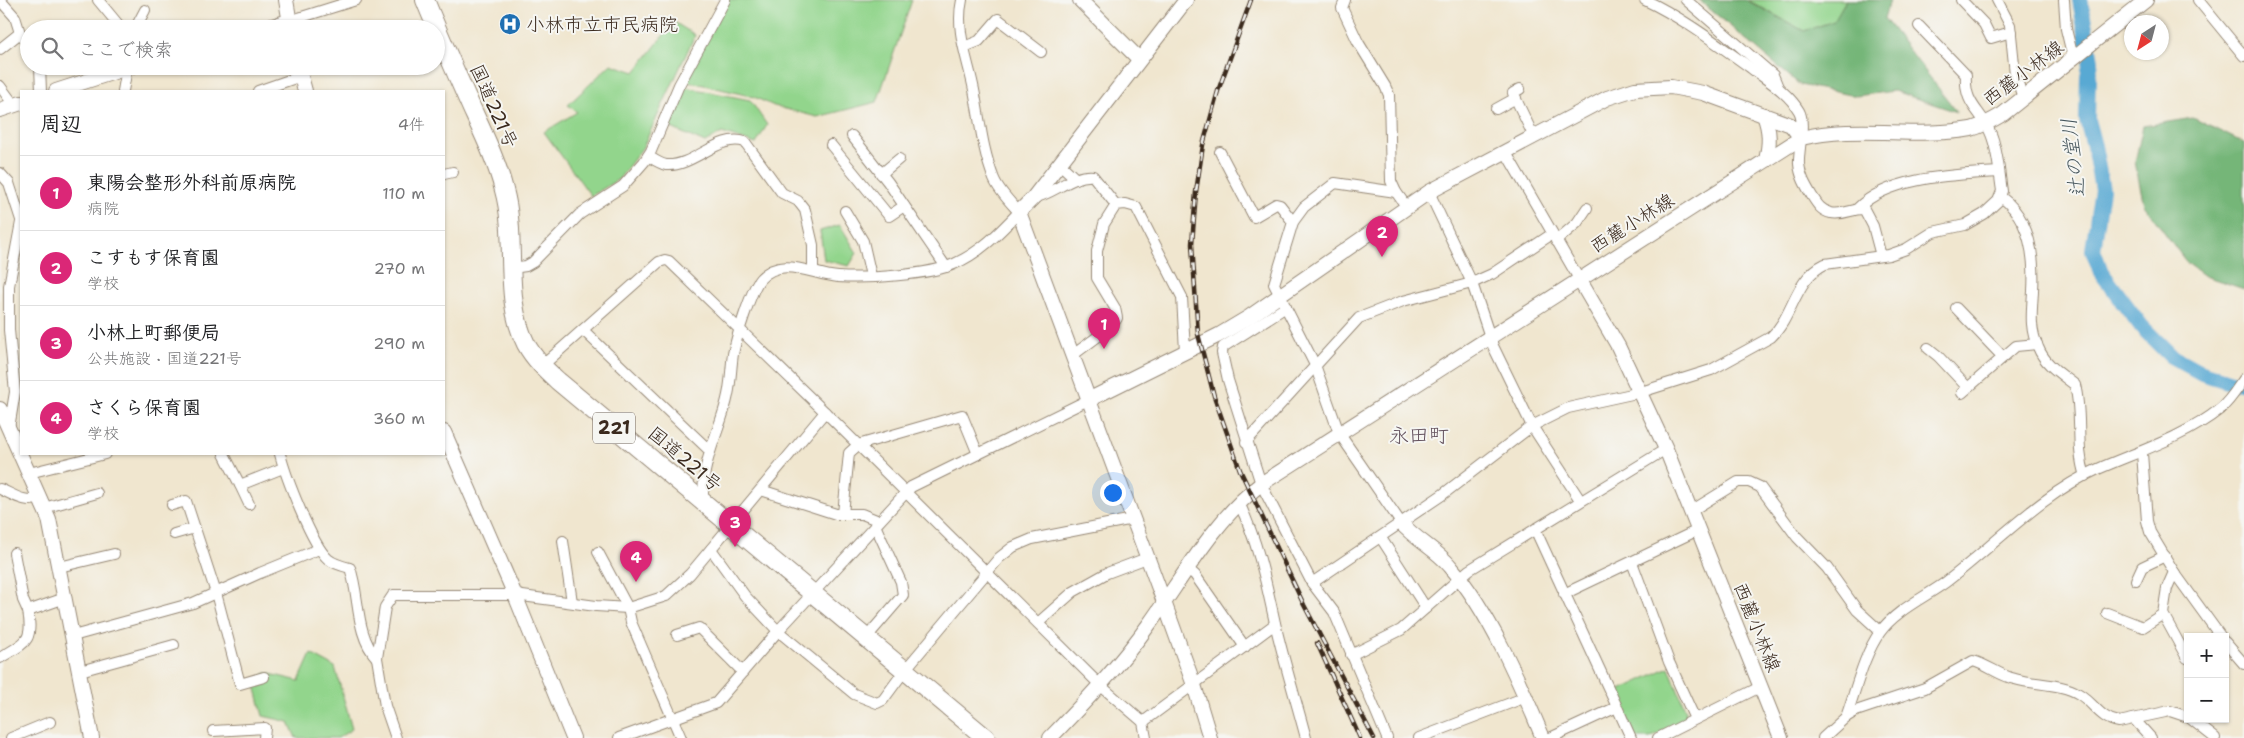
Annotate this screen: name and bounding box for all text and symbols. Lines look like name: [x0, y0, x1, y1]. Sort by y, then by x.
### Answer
hospital icon: 小林市立市民病院: [498, 12, 522, 36]
place label: 小林市立市民病院: [526, 12, 678, 37]
north arrow: [2124, 15, 2169, 60]
search box: [20, 20, 445, 75]
icon: search: [38, 34, 66, 62]
street label: 西麓小林線: [1978, 34, 2068, 112]
text: ここで検索: [78, 37, 173, 62]
street label: 国道221号: [464, 60, 524, 152]
text: 周辺: [40, 110, 82, 138]
text: 4件: [398, 114, 425, 135]
water label: 辻の堂川: [2055, 117, 2091, 199]
text: 東陽会整形外科前原病院: [87, 170, 296, 195]
text: 1: [52, 183, 60, 204]
text: 110 m: [382, 183, 425, 204]
street label: 西麓小林線: [1585, 187, 1679, 259]
text: 病院: [87, 198, 119, 219]
pin: 2: [1366, 216, 1398, 257]
text: こすもす保育園: [87, 245, 220, 270]
text: 2: [50, 258, 62, 279]
text: 270 m: [374, 258, 425, 279]
text: 学校: [87, 273, 119, 294]
pin: 1: [1088, 308, 1120, 349]
text: 小林上町郵便局: [87, 320, 220, 345]
text: 3: [50, 333, 62, 354]
text: 290 m: [373, 333, 425, 354]
text: 公共施設 · 国道221号: [87, 348, 242, 369]
text: さくら保育園: [87, 395, 201, 420]
text: 4: [50, 408, 62, 429]
text: 360 m: [373, 408, 425, 429]
road number: 221: [593, 412, 635, 443]
street label: 国道221号: [643, 421, 727, 497]
district label: 永田町: [1389, 422, 1449, 448]
text: 学校: [87, 423, 119, 444]
your location: [1100, 480, 1126, 506]
pin: 3: [719, 506, 751, 547]
pin: 4: [620, 541, 652, 582]
street label: 西麓小林線: [1728, 578, 1786, 676]
map controls: [2184, 633, 2229, 723]
button: +: [2184, 633, 2229, 678]
button: −: [2184, 678, 2229, 723]

